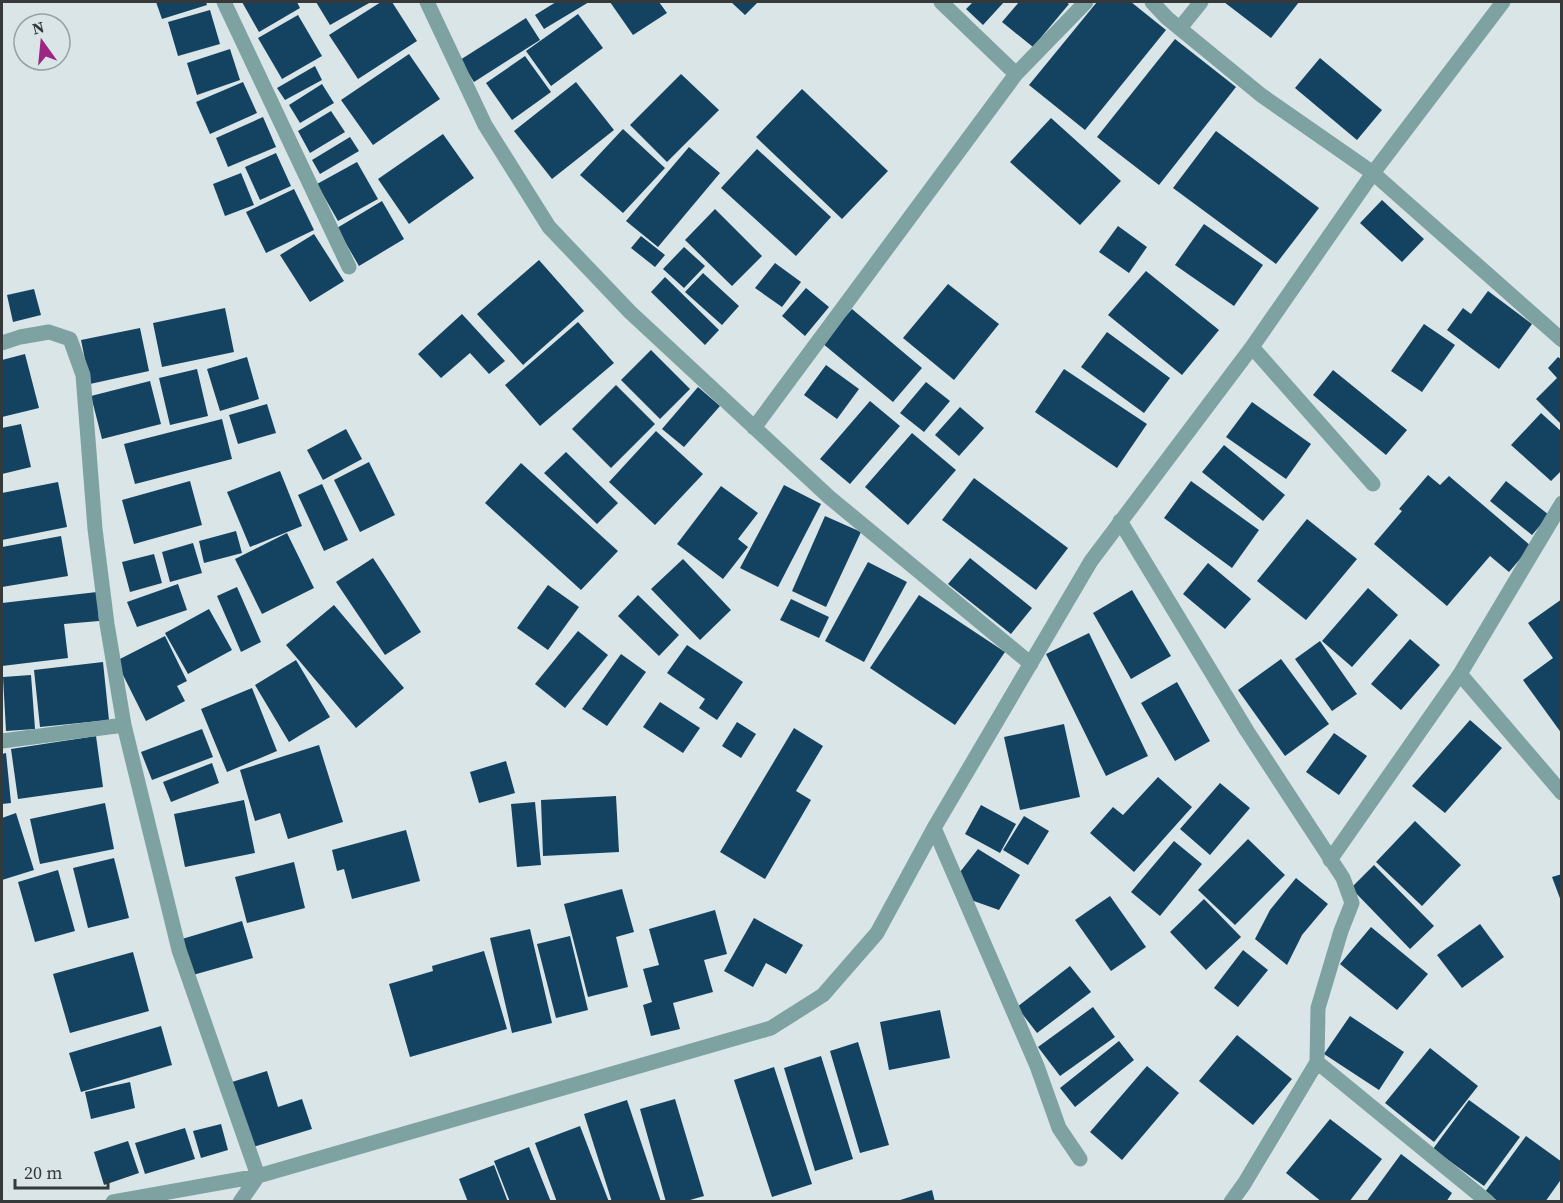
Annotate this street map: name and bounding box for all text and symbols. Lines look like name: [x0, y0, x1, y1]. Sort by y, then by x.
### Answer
north arrow: [12, 12, 72, 72]
text: N: [30, 15, 47, 40]
scale bar: [15, 1152, 108, 1190]
text: 20 m: [24, 1160, 62, 1185]

